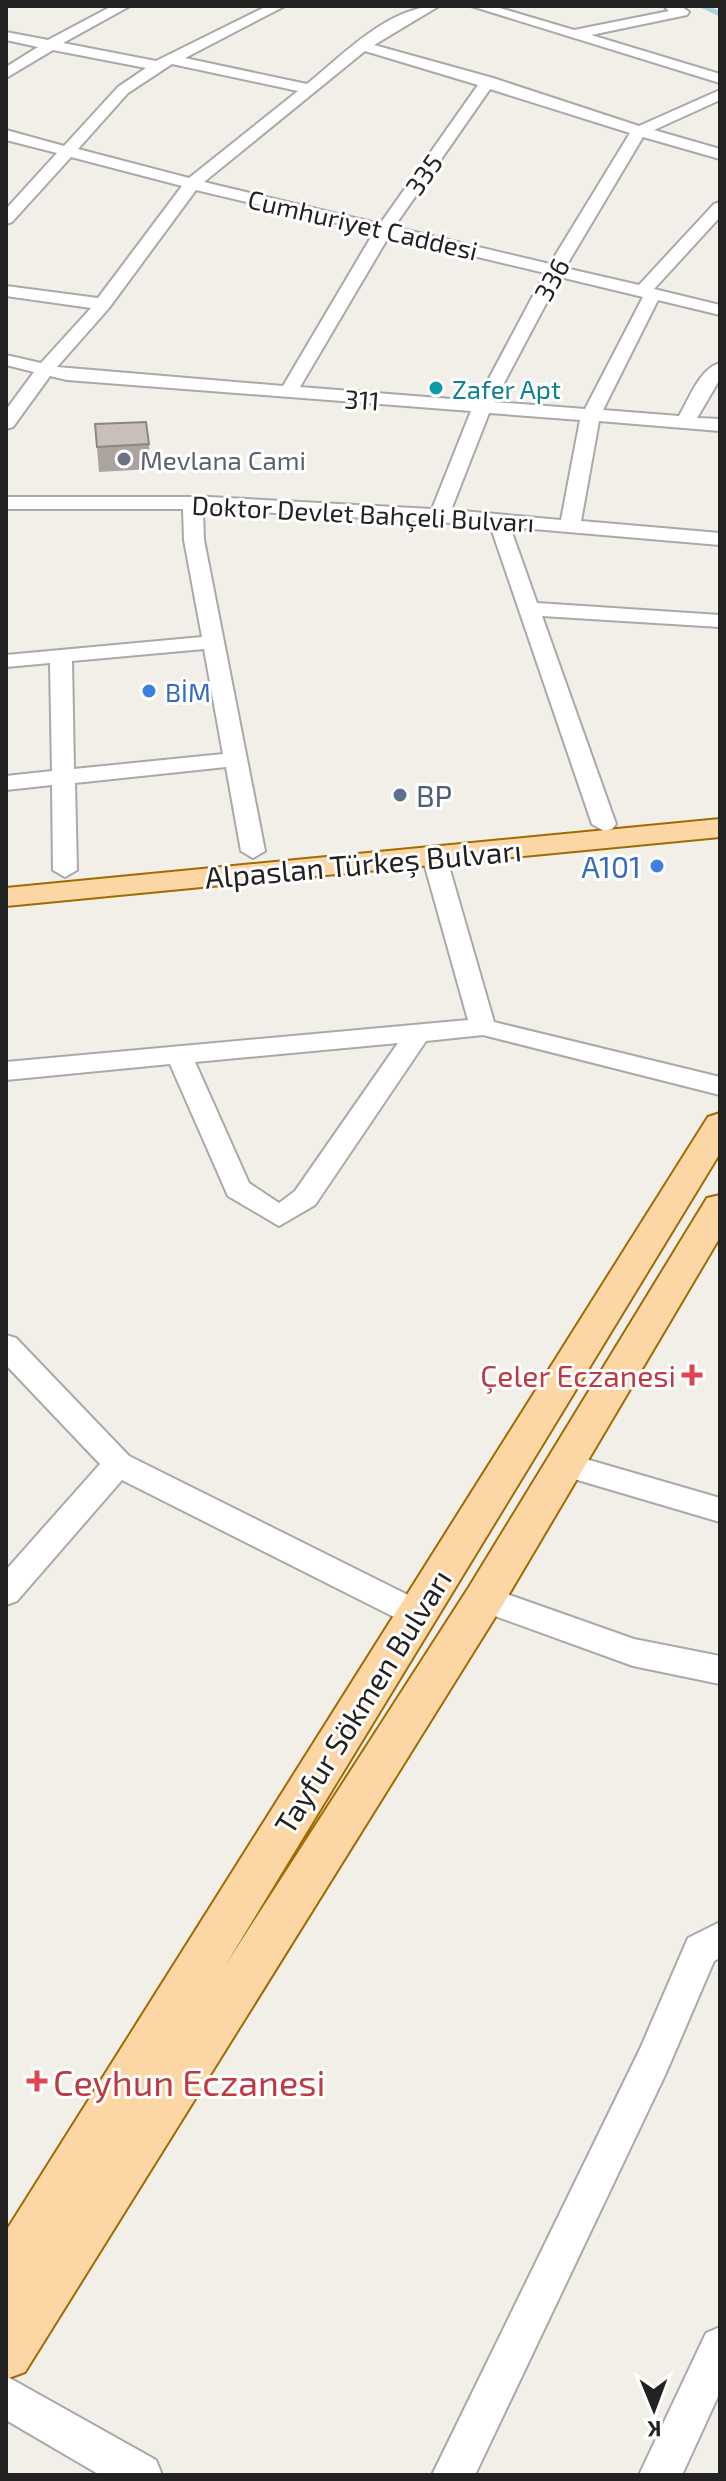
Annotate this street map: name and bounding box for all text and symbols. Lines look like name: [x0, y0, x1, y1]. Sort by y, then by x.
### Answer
street label: 335: [398, 148, 448, 200]
street label: Cumhuriyet Caddesi: [245, 182, 481, 266]
street label: 336: [527, 252, 575, 306]
place label: Zafer Apt: [452, 373, 561, 404]
marker: Zafer Apt: [427, 379, 445, 397]
street label: 311: [343, 382, 381, 416]
place label: Mevlana Cami: [140, 444, 306, 475]
marker: Mevlana Cami: [115, 450, 133, 468]
street label: Doktor Devlet Bahçeli Bulvarı: [191, 489, 535, 539]
place label: BİM: [165, 676, 211, 707]
marker: BİM: [140, 682, 158, 700]
place label: BP: [416, 777, 452, 813]
marker: BP: [391, 786, 409, 804]
street label: Alpaslan Türkeş Bulvarı: [203, 831, 523, 896]
place label: A101: [581, 848, 641, 884]
marker: A101: [648, 857, 666, 875]
place label: Çeler Eczanesi: [480, 1357, 676, 1394]
marker: Çeler Eczanesi: [683, 1366, 701, 1384]
street label: Tayfur Sökmen Bulvarı: [266, 1562, 458, 1840]
place label: Ceyhun Eczanesi: [53, 2060, 326, 2103]
marker: Ceyhun Eczanesi: [28, 2072, 46, 2090]
north arrow: [614, 2369, 694, 2449]
text: K: [647, 2417, 662, 2443]

